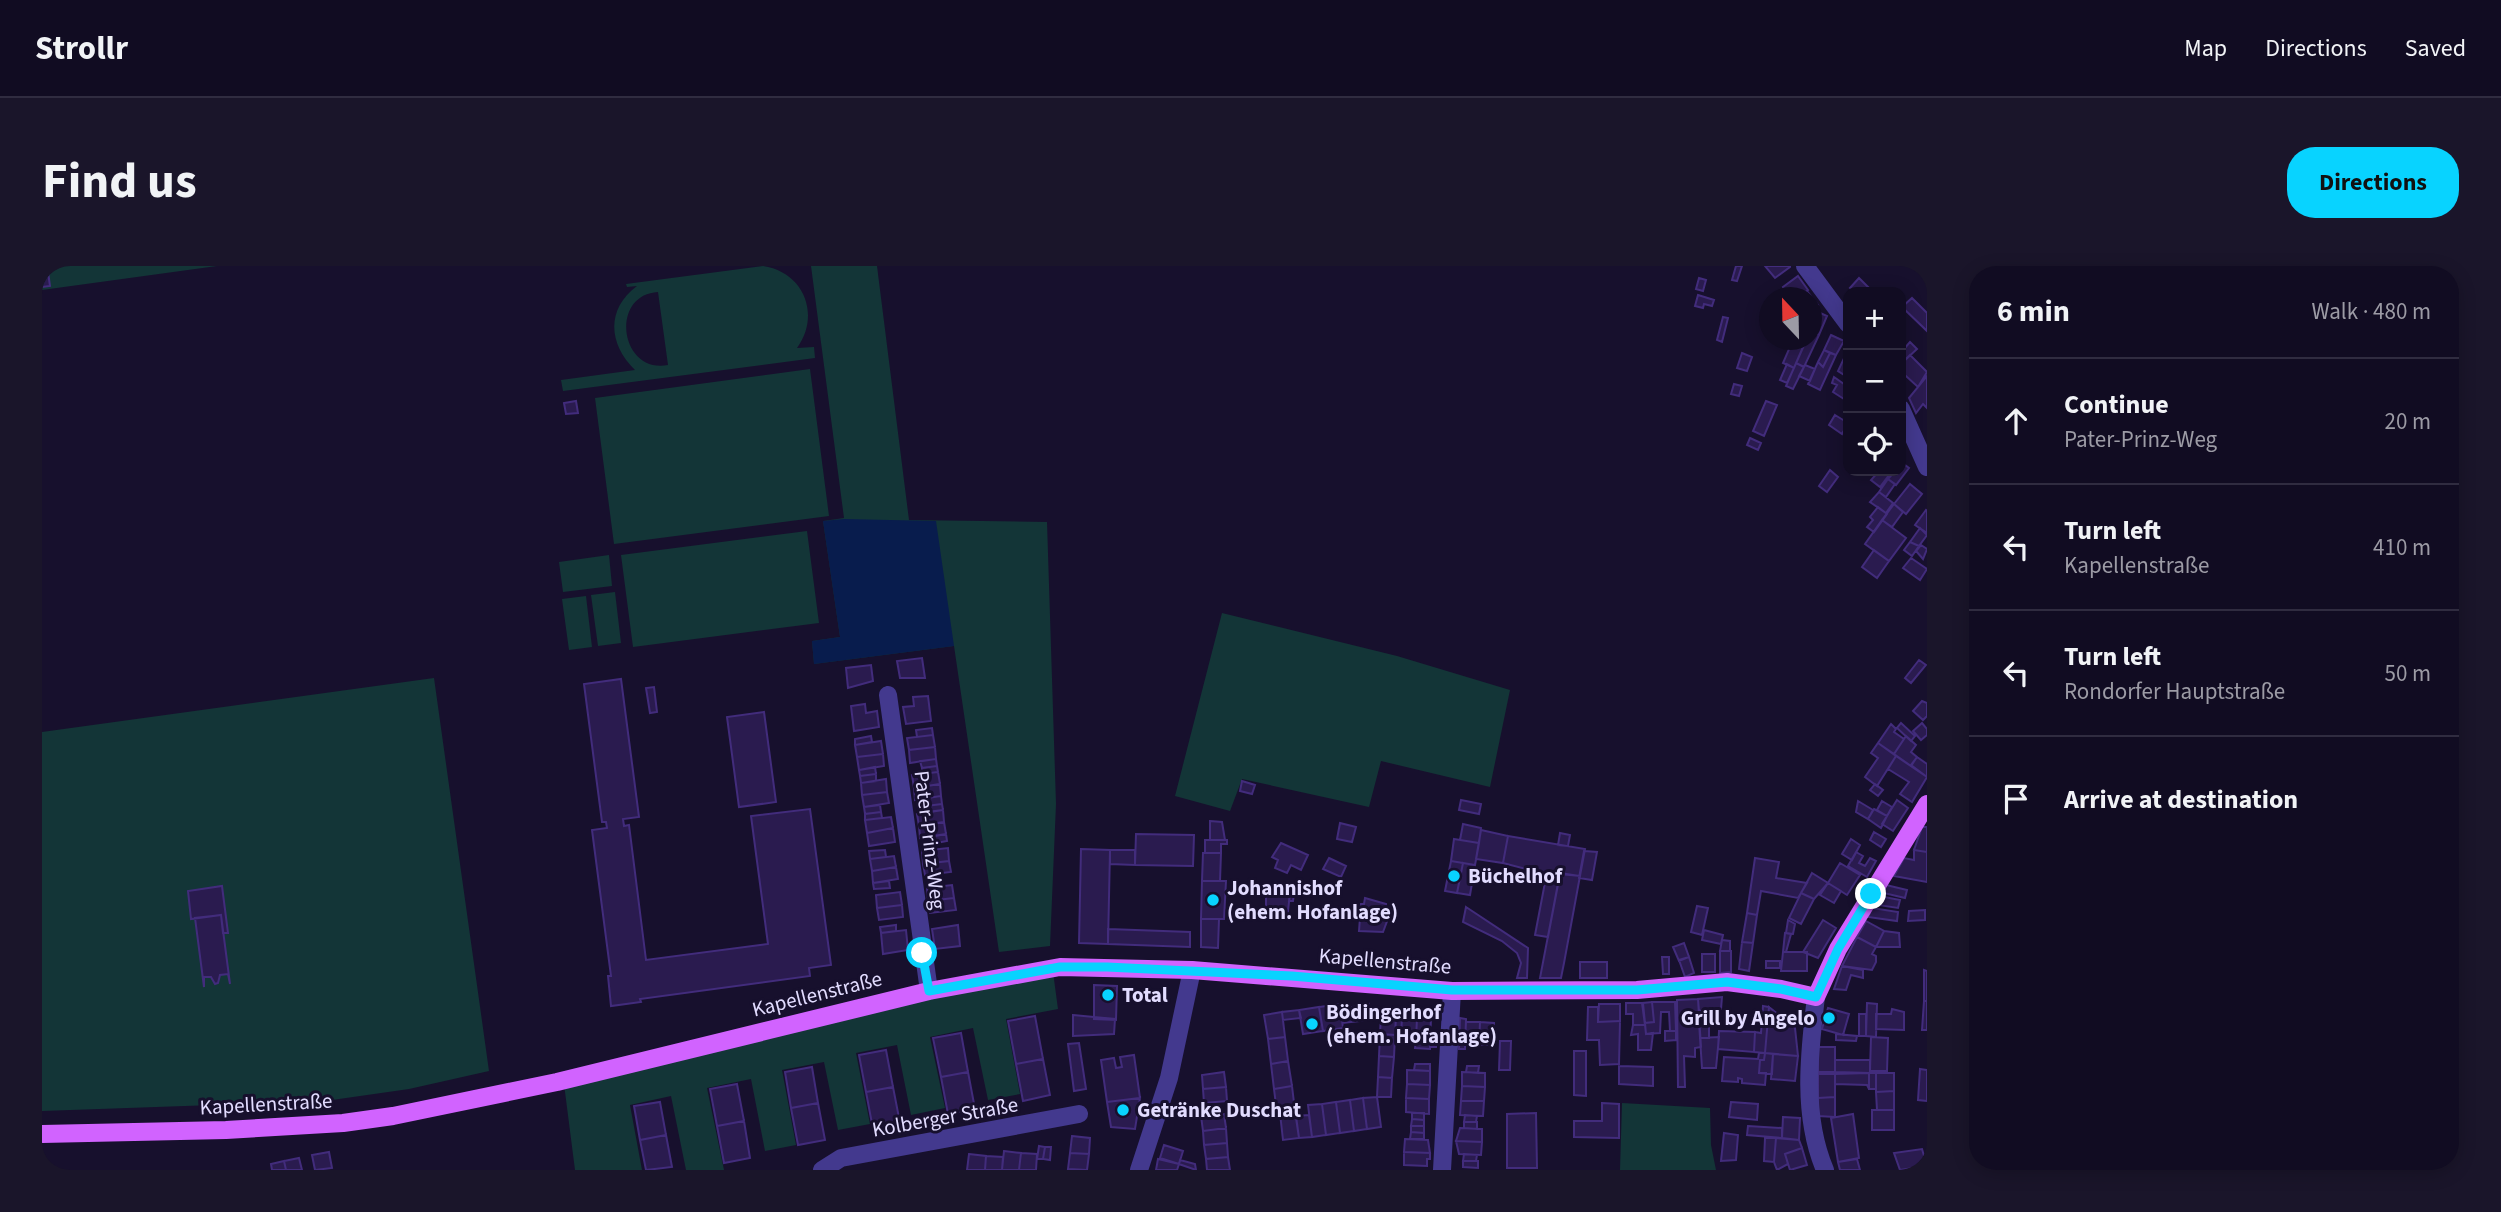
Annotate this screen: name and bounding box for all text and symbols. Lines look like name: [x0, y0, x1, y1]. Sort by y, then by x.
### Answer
text: Strollr: [35, 25, 128, 72]
text: Map: [2184, 31, 2227, 66]
text: Directions: [2265, 31, 2367, 66]
text: Saved: [2405, 31, 2466, 66]
text: Find us: [42, 147, 197, 217]
button: Directions: [2287, 147, 2459, 218]
north arrow: [1759, 287, 1822, 350]
map controls: [1843, 287, 1906, 476]
button: +: [1843, 287, 1906, 350]
text: 6 min: [1997, 290, 2070, 333]
text: Walk · 480 m: [2312, 295, 2431, 328]
button: −: [1843, 350, 1906, 413]
text: Continue: [2064, 386, 2169, 423]
icon: ahead: [1997, 402, 2035, 440]
text: 20 m: [2384, 405, 2431, 438]
button: locate: [1843, 413, 1906, 476]
text: Pater-Prinz-Weg: [2064, 423, 2217, 456]
text: Turn left: [2064, 512, 2161, 549]
icon: left: [1997, 528, 2035, 566]
text: 410 m: [2373, 531, 2431, 564]
text: Kapellenstraße: [2064, 549, 2209, 582]
text: Turn left: [2064, 638, 2161, 675]
icon: left: [1997, 654, 2035, 692]
text: 50 m: [2384, 657, 2431, 690]
text: Rondorfer Hauptstraße: [2064, 675, 2285, 708]
street label: Pater-Prinz-Weg: [907, 769, 953, 912]
icon: arrive: [1997, 780, 2035, 818]
text: Arrive at destination: [2064, 781, 2298, 818]
place label: Büchelhof: [1468, 861, 1563, 891]
marker: Büchelhof: [1446, 868, 1462, 884]
place label: Johannishof (ehem. Hofanlage): [1227, 873, 1398, 927]
route end: [1855, 878, 1886, 909]
marker: Johannishof (ehem. Hofanlage): [1205, 892, 1221, 908]
route start: [906, 937, 937, 968]
street label: Kapellenstraße: [1318, 940, 1452, 982]
street label: Kapellenstraße: [749, 963, 885, 1025]
place label: Total: [1122, 980, 1168, 1010]
marker: Total: [1100, 987, 1116, 1003]
place label: Bödingerhof (ehem. Hofanlage): [1326, 997, 1497, 1051]
place label: Grill by Angelo: [1681, 1003, 1815, 1033]
marker: Grill by Angelo: [1821, 1010, 1837, 1026]
marker: Bödingerhof (ehem. Hofanlage): [1304, 1016, 1320, 1032]
street label: Kapellenstraße: [199, 1086, 333, 1122]
street label: Kolberger Straße: [870, 1089, 1020, 1145]
place label: Getränke Duschat: [1137, 1095, 1301, 1125]
marker: Getränke Duschat: [1115, 1102, 1131, 1118]

